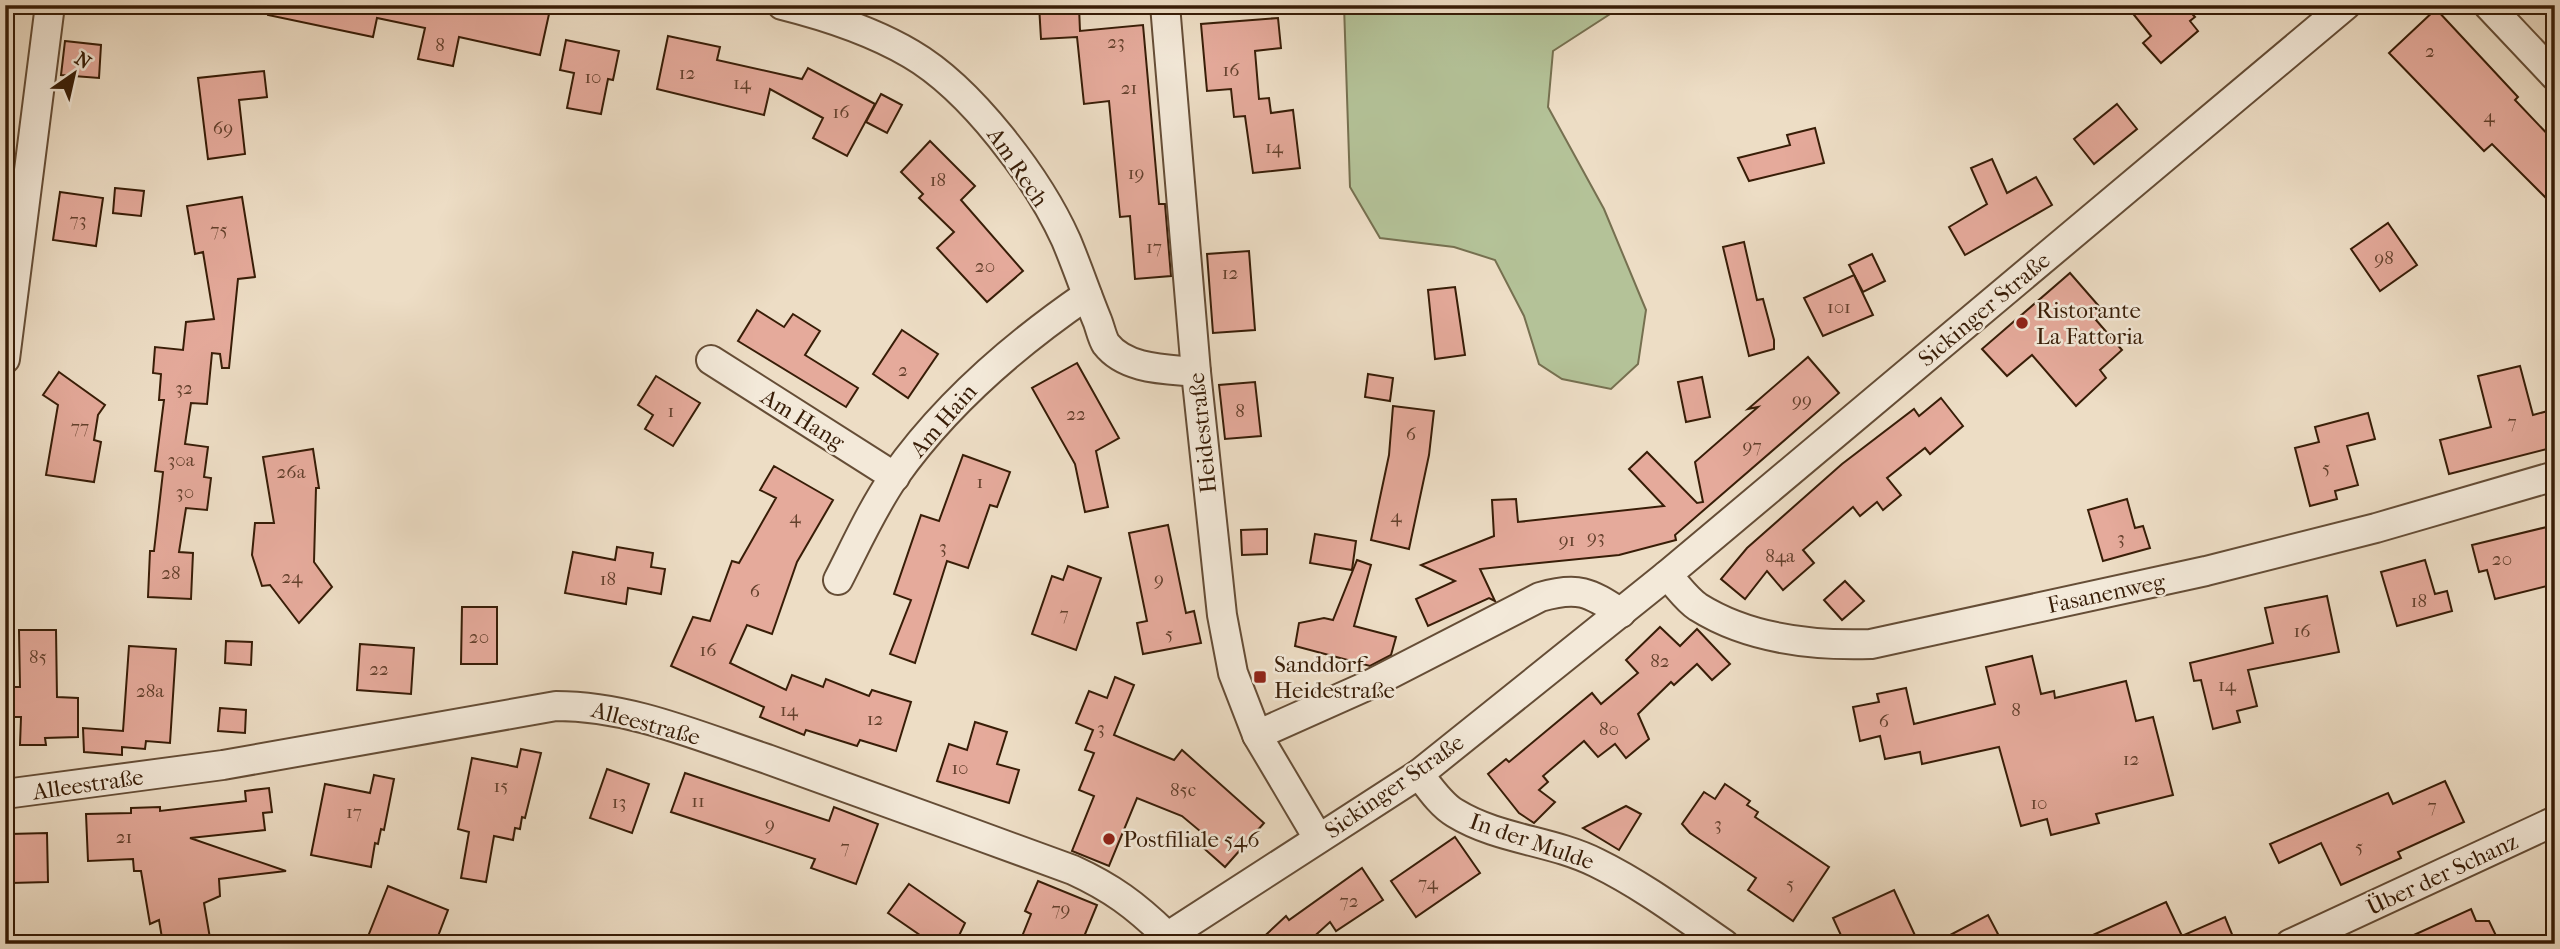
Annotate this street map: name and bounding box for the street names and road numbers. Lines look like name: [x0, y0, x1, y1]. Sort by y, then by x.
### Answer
street label: Am Rech: [981, 122, 1054, 212]
street label: Sickinger Straße: [1913, 247, 2056, 372]
street label: Heidestraße: [1183, 371, 1222, 495]
street label: Am Hain: [904, 378, 983, 463]
street label: Am Hang: [755, 383, 850, 456]
street label: Fasanenweg: [2045, 568, 2168, 619]
street label: Alleestraße: [588, 696, 703, 751]
street label: Sickinger Straße: [1320, 728, 1469, 844]
street label: Alleestraße: [30, 763, 145, 806]
street label: In der Mulde: [1466, 808, 1598, 875]
street label: Über der Schanz: [2362, 828, 2522, 921]

